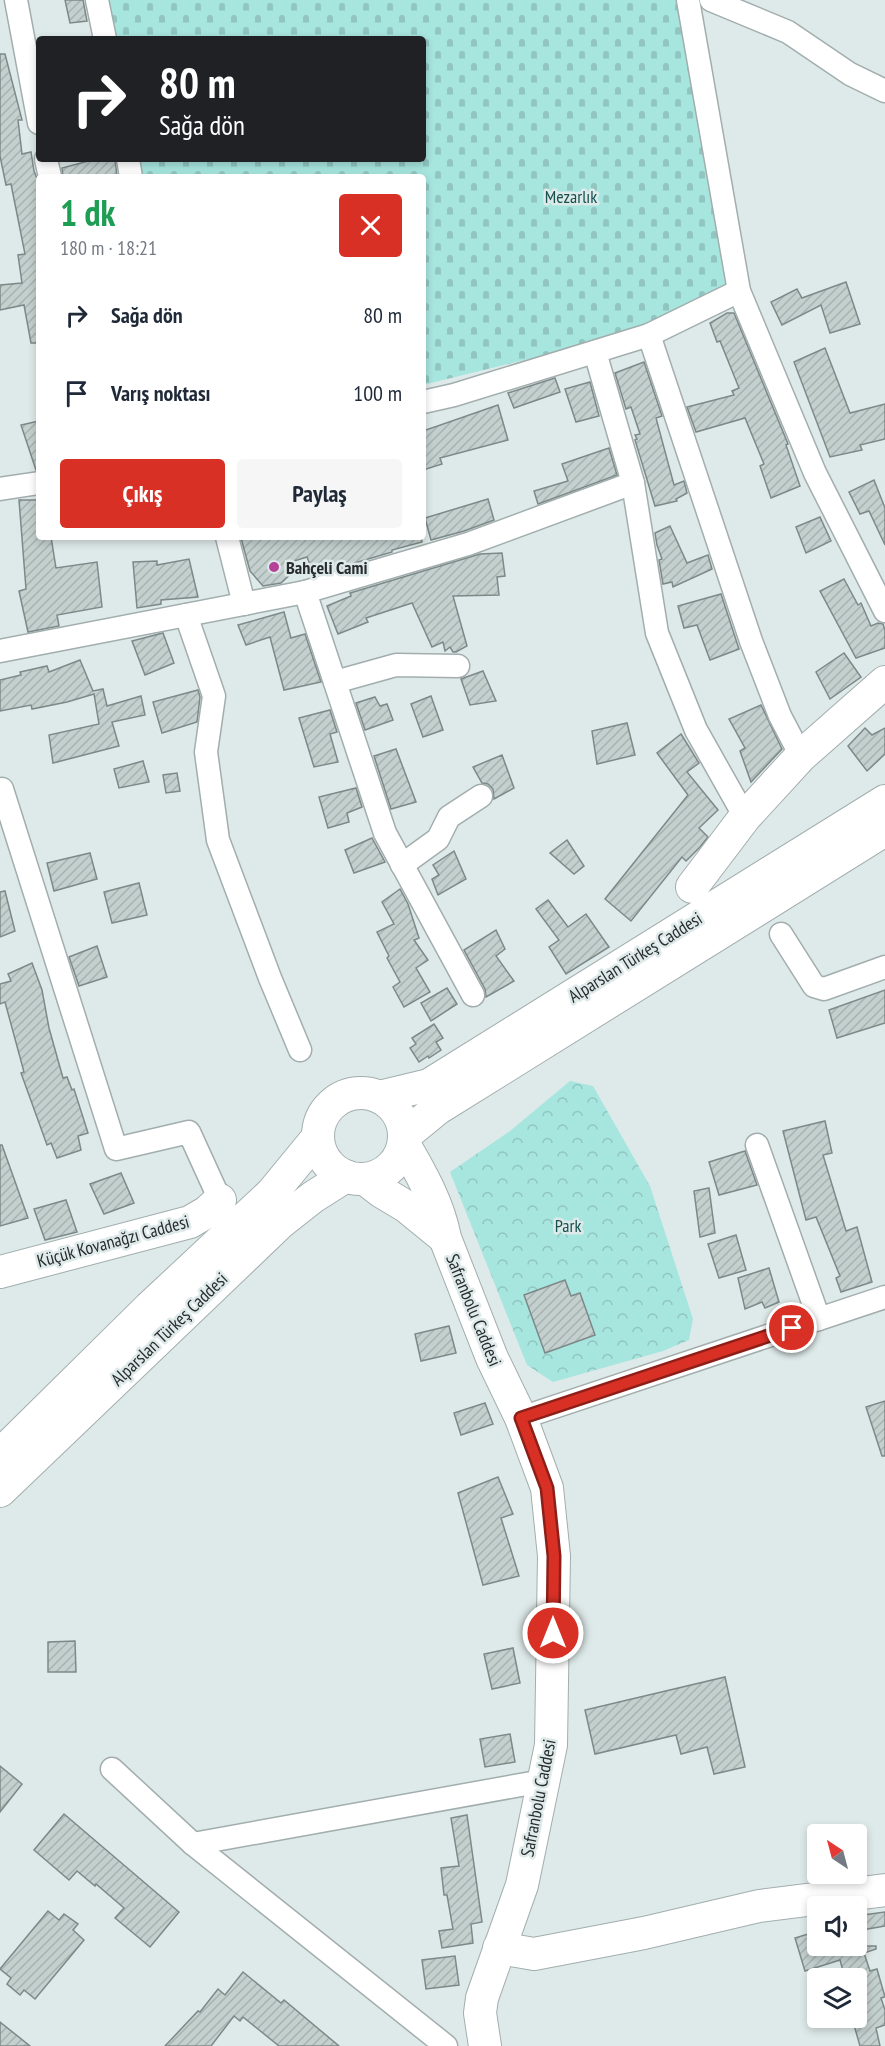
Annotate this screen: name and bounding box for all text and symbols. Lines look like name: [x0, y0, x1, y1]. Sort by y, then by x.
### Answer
text: 80 m: [159, 55, 236, 110]
icon: right: [60, 60, 138, 138]
text: Sağa dön: [159, 108, 245, 142]
park label: Mezarlık: [545, 185, 597, 208]
text: 1 dk: [60, 189, 115, 236]
button: close: [339, 194, 402, 257]
text: 180 m · 18:21: [60, 235, 157, 261]
icon: right: [60, 299, 93, 332]
text: Sağa dön: [111, 301, 183, 329]
text: 80 m: [363, 301, 402, 329]
icon: arrive: [60, 377, 93, 410]
text: Varış noktası: [111, 379, 211, 407]
text: 100 m: [353, 379, 402, 407]
button: Çıkış: [60, 459, 225, 528]
button: Paylaş: [237, 459, 402, 528]
place label: Bahçeli Cami: [286, 556, 368, 579]
marker: Bahçeli Cami: [267, 560, 281, 574]
street label: Alparslan Türkeş Caddesi: [564, 907, 706, 1007]
street label: Küçük Kovanağzı Caddesi: [34, 1210, 192, 1272]
park label: Park: [555, 1214, 581, 1237]
street label: Safranbolu Caddesi: [441, 1250, 507, 1370]
street label: Alparslan Türkeş Caddesi: [106, 1267, 232, 1391]
pin: [766, 1302, 817, 1353]
icon: arrive: [775, 1311, 808, 1344]
position arrow: [521, 1601, 585, 1665]
street label: Safranbolu Caddesi: [515, 1737, 561, 1859]
north arrow: [807, 1824, 867, 1884]
map controls: [807, 1824, 867, 2028]
button: sound: [807, 1896, 867, 1956]
button: layers: [807, 1968, 867, 2028]

